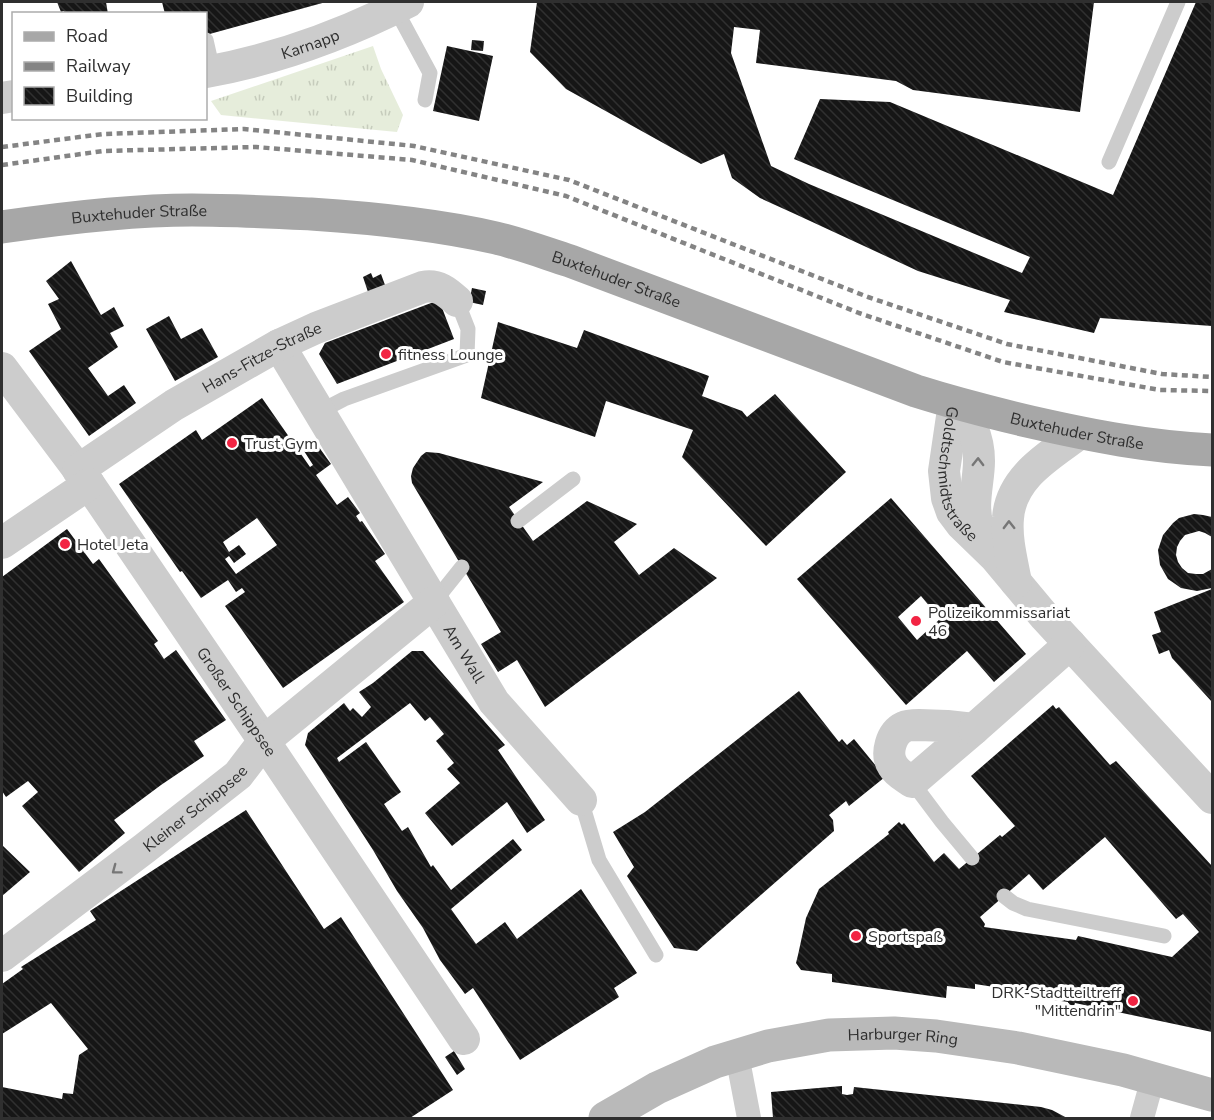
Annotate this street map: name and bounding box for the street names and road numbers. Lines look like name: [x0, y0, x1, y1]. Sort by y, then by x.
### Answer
street label: Karnapp: [279, 24, 343, 65]
street label: Buxtehuder Straße: [70, 200, 207, 230]
street label: Buxtehuder Straße: [549, 246, 684, 314]
street label: Hans-Fitze-Straße: [198, 317, 325, 399]
street label: Goldtschmidtstraße: [932, 405, 983, 547]
street label: Buxtehuder Straße: [1008, 407, 1145, 455]
street label: Am Wall: [438, 621, 490, 687]
street label: Großer Schippsee: [191, 643, 281, 761]
street label: Kleiner Schippsee: [139, 761, 253, 858]
street label: Harburger Ring: [847, 1023, 960, 1051]

